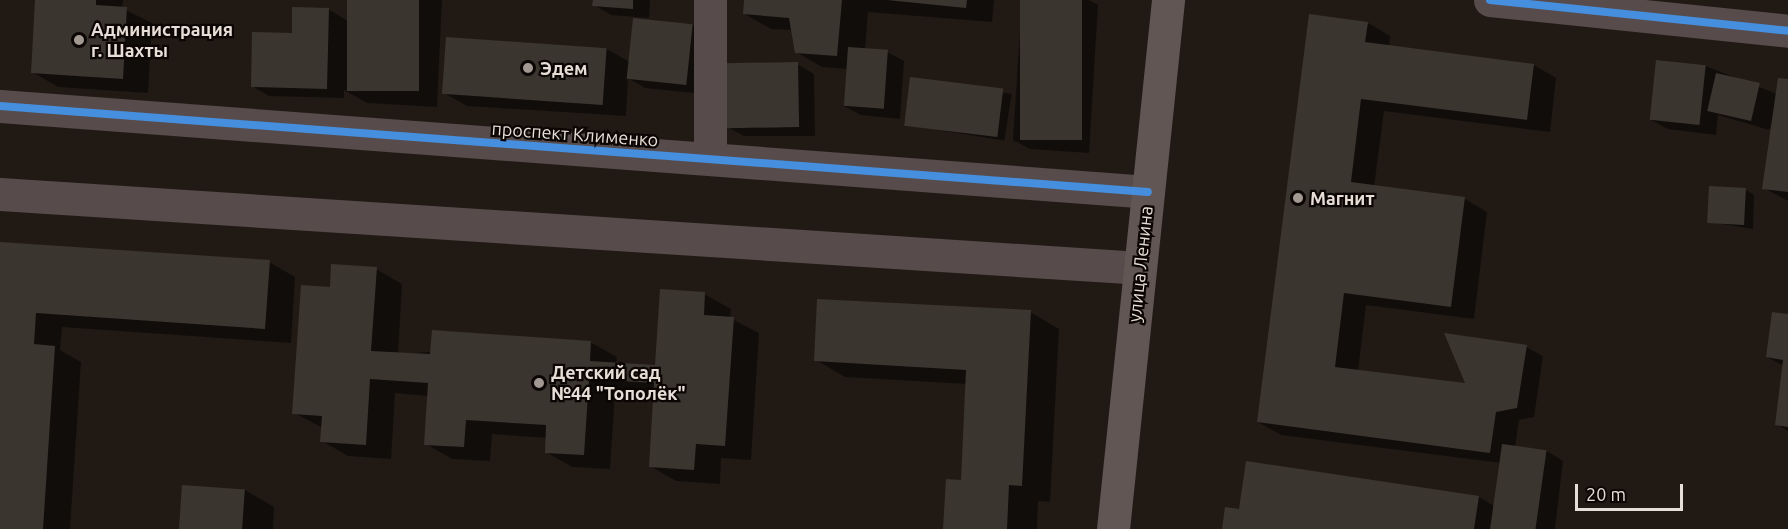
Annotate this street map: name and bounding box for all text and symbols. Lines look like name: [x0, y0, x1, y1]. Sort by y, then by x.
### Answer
place label: Администрация г. Шахты: [91, 19, 233, 62]
marker: Администрация г. Шахты: [72, 33, 86, 47]
place label: Эдем: [540, 57, 588, 79]
marker: Эдем: [521, 61, 535, 75]
street label: проспект Клименко: [491, 117, 659, 151]
place label: Магнит: [1310, 187, 1374, 209]
marker: Магнит: [1291, 191, 1305, 205]
street label: улица Ленина: [1123, 205, 1157, 323]
place label: Детский сад №44 "Тополёк": [551, 362, 686, 404]
marker: Детский сад №44 "Тополёк": [532, 376, 546, 390]
scale bar: [1578, 472, 1686, 510]
text: 20 m: [1586, 484, 1626, 504]

